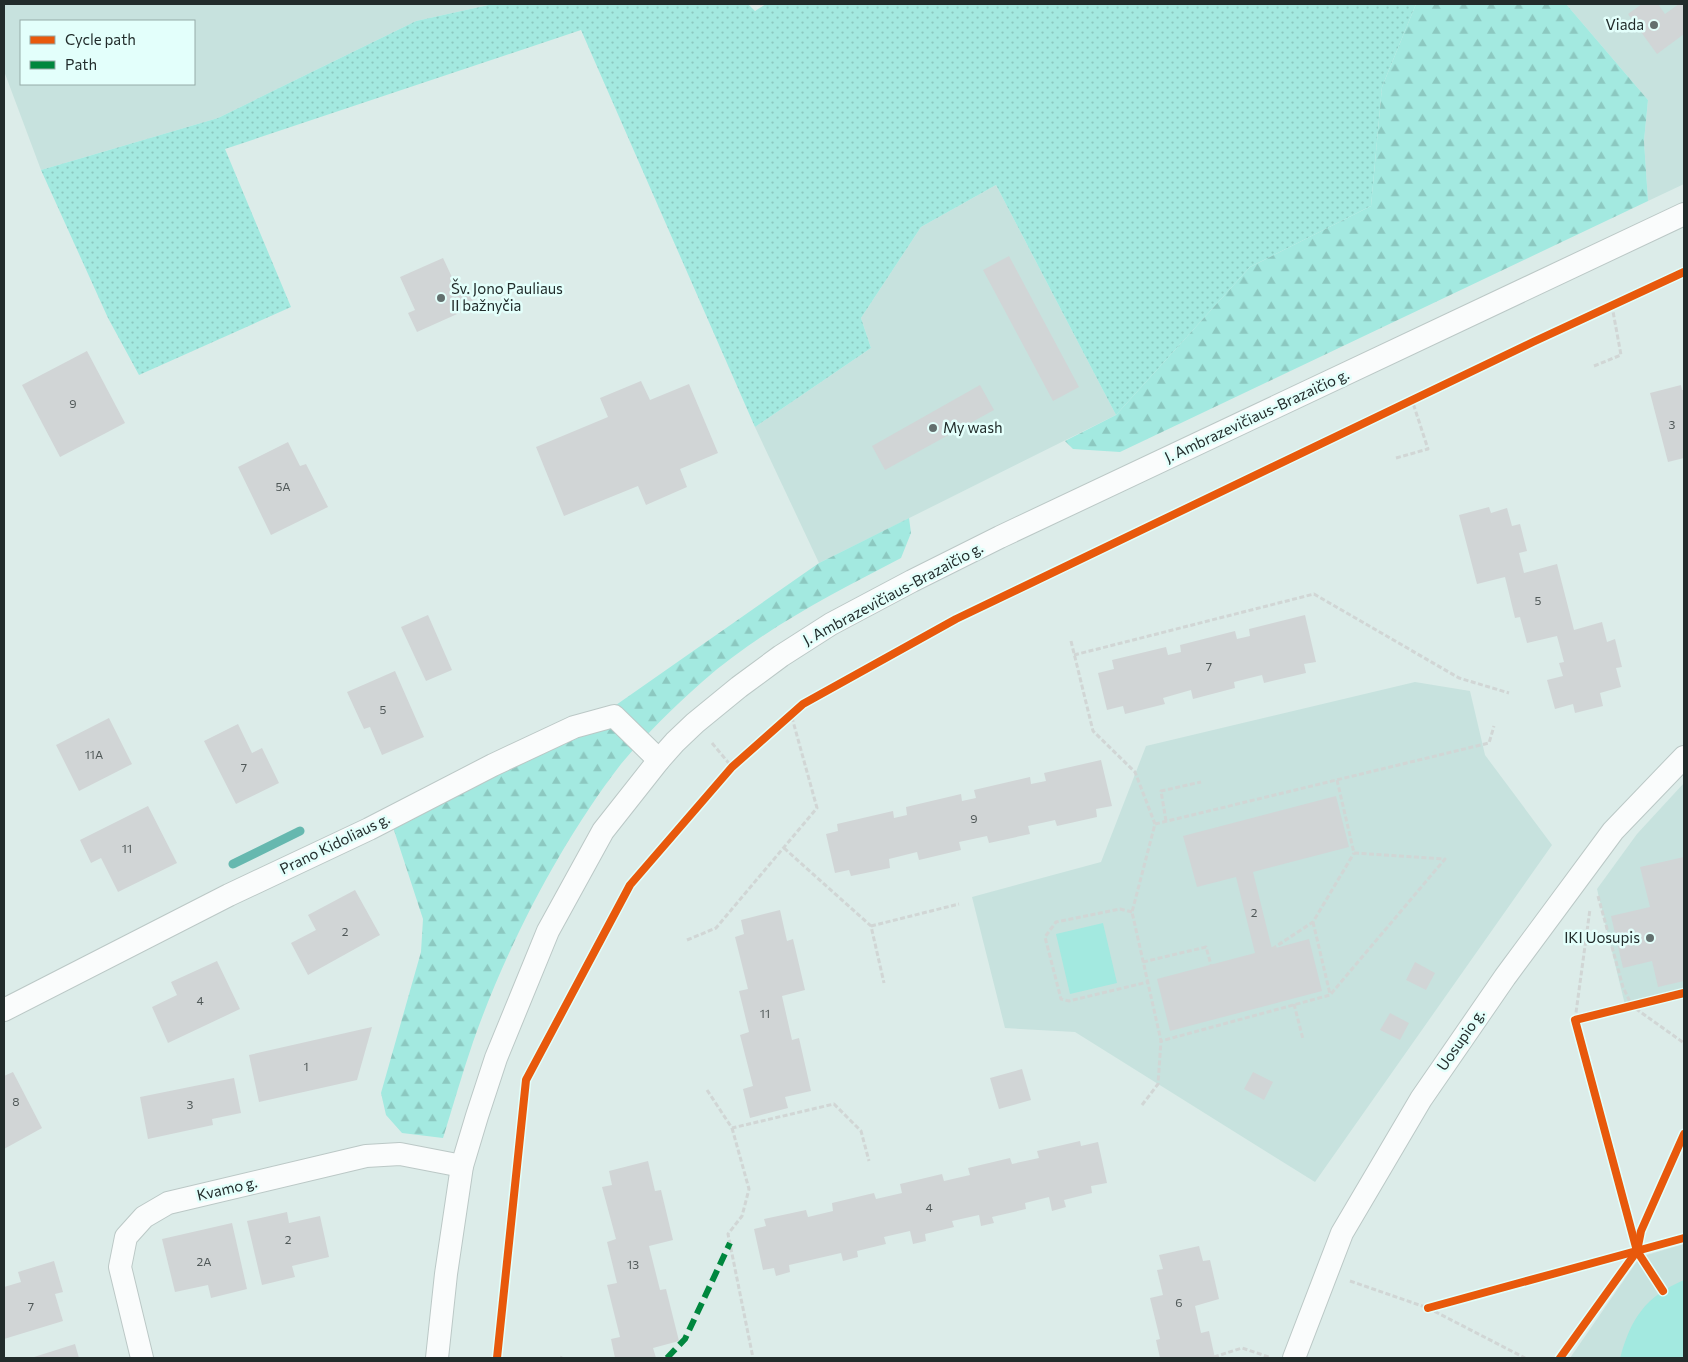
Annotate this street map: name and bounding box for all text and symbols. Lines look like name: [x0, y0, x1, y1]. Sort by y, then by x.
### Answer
place label: Viada: [1605, 15, 1644, 33]
marker: Viada: [1648, 19, 1660, 31]
legend: [20, 20, 195, 85]
text: Cycle path: [65, 30, 136, 48]
text: Path: [65, 55, 97, 73]
place label: Šv. Jono Pauliaus II bažnyčia: [451, 278, 563, 314]
marker: Šv. Jono Pauliaus II bažnyčia: [435, 292, 447, 304]
street label: J. Ambrazevičiaus-Brazaičio g.: [1161, 364, 1352, 466]
house number: 9: [69, 396, 77, 410]
house number: 3: [1669, 417, 1676, 431]
place label: My wash: [943, 418, 1003, 436]
marker: My wash: [927, 422, 939, 434]
house number: 5A: [276, 479, 290, 493]
street label: J. Ambrazevičiaus-Brazaičio g.: [799, 538, 986, 648]
house number: 5: [1535, 593, 1542, 607]
house number: 7: [1206, 659, 1212, 673]
house number: 5: [380, 702, 387, 716]
house number: 11A: [85, 747, 103, 761]
house number: 7: [241, 760, 247, 774]
street label: Prano Kidoliaus g.: [277, 809, 393, 878]
house number: 9: [970, 811, 978, 825]
house number: 11: [122, 841, 132, 855]
house number: 2: [1251, 905, 1258, 919]
house number: 2: [342, 924, 349, 938]
place label: IKI Uosupis: [1564, 928, 1640, 946]
marker: IKI Uosupis: [1644, 932, 1656, 944]
house number: 4: [196, 993, 204, 1007]
street label: Uosupio g.: [1432, 1005, 1488, 1074]
house number: 11: [760, 1006, 770, 1020]
house number: 1: [303, 1059, 309, 1073]
house number: 8: [12, 1094, 20, 1108]
house number: 3: [187, 1097, 194, 1111]
street label: Kvamo g.: [195, 1172, 259, 1204]
house number: 4: [925, 1200, 933, 1214]
house number: 2: [285, 1232, 292, 1246]
house number: 2A: [197, 1254, 211, 1268]
house number: 13: [627, 1257, 639, 1271]
house number: 6: [1175, 1295, 1183, 1309]
house number: 7: [28, 1299, 34, 1313]

